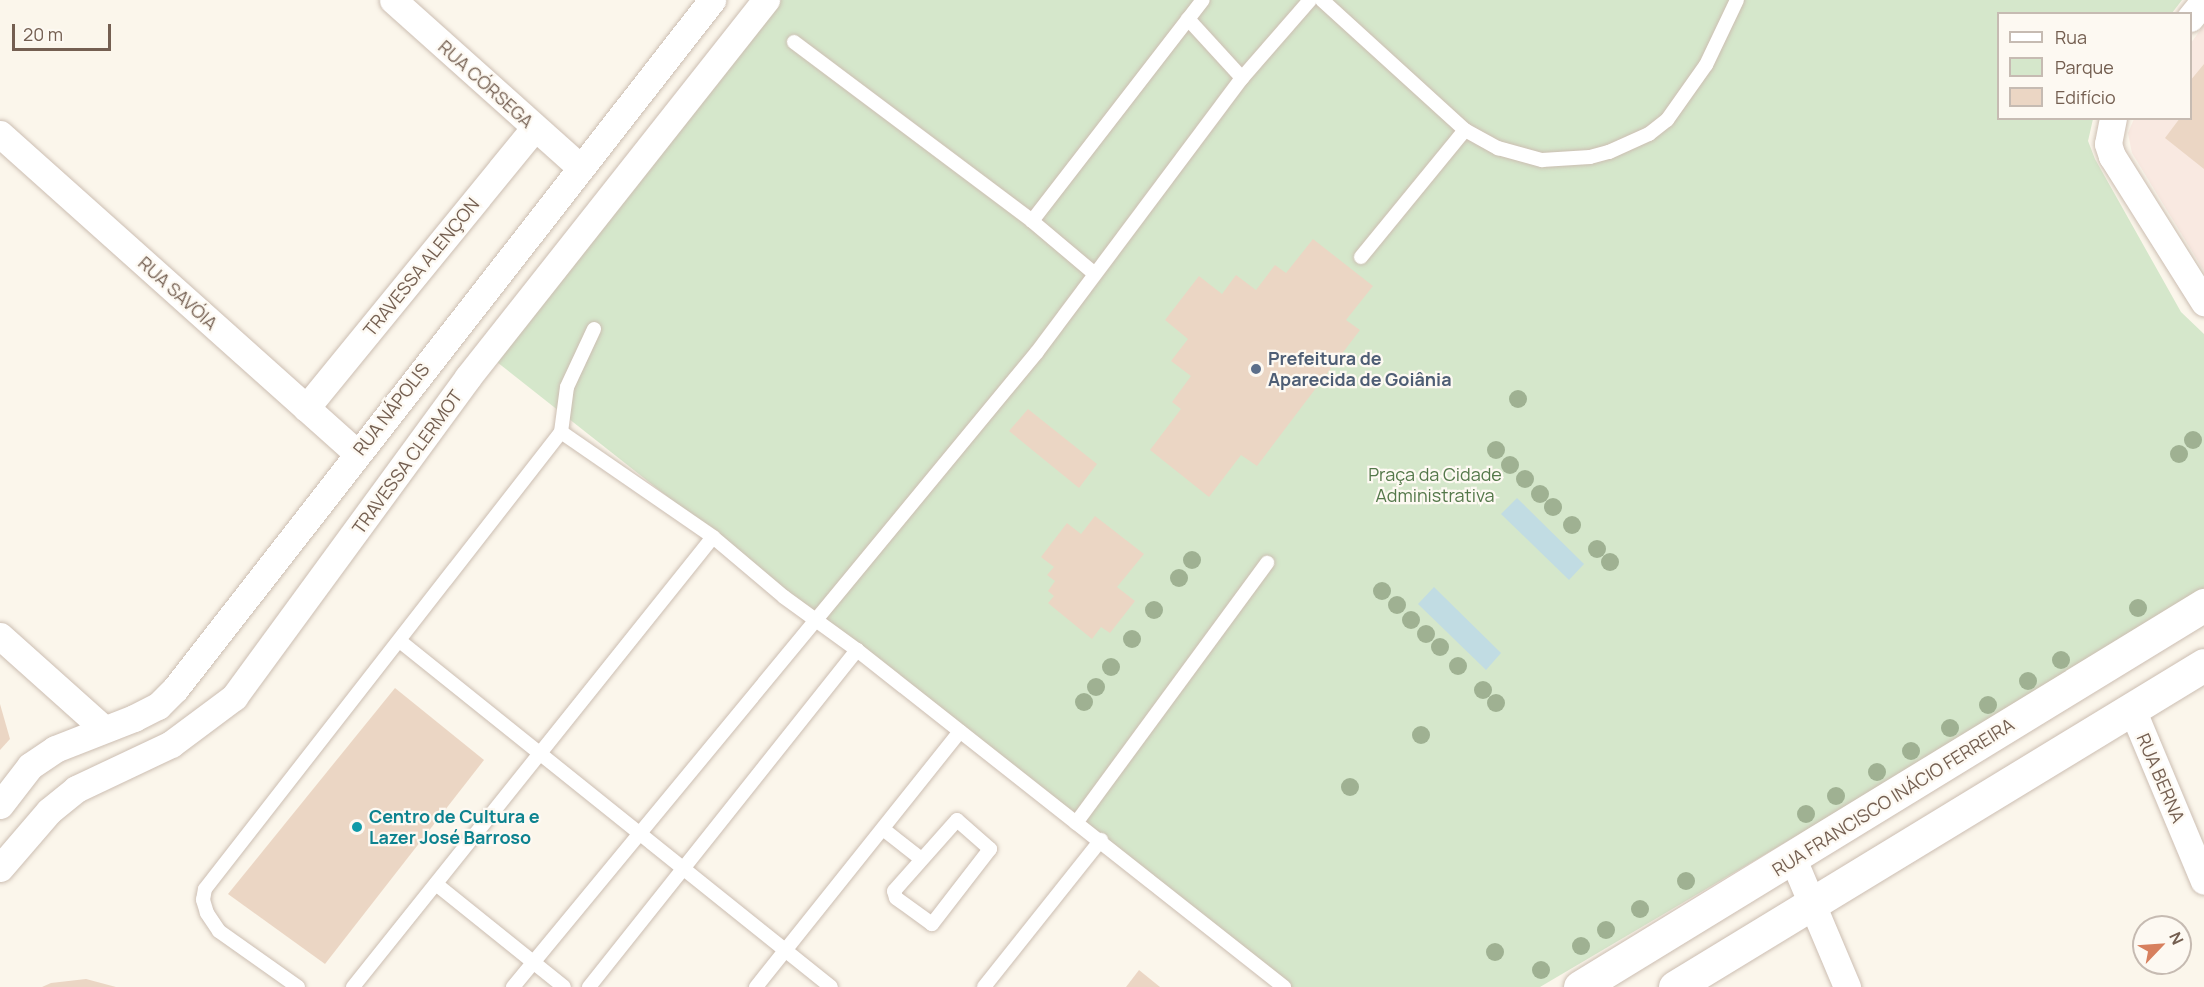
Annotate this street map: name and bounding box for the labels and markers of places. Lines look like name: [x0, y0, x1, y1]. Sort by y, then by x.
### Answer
place label: Prefeitura de Aparecida de Goiânia: [1268, 348, 1452, 391]
marker: Prefeitura de Aparecida de Goiânia: [1249, 362, 1263, 376]
place label: Centro de Cultura e Lazer José Barroso: [369, 806, 540, 848]
marker: Centro de Cultura e Lazer José Barroso: [350, 820, 364, 834]

